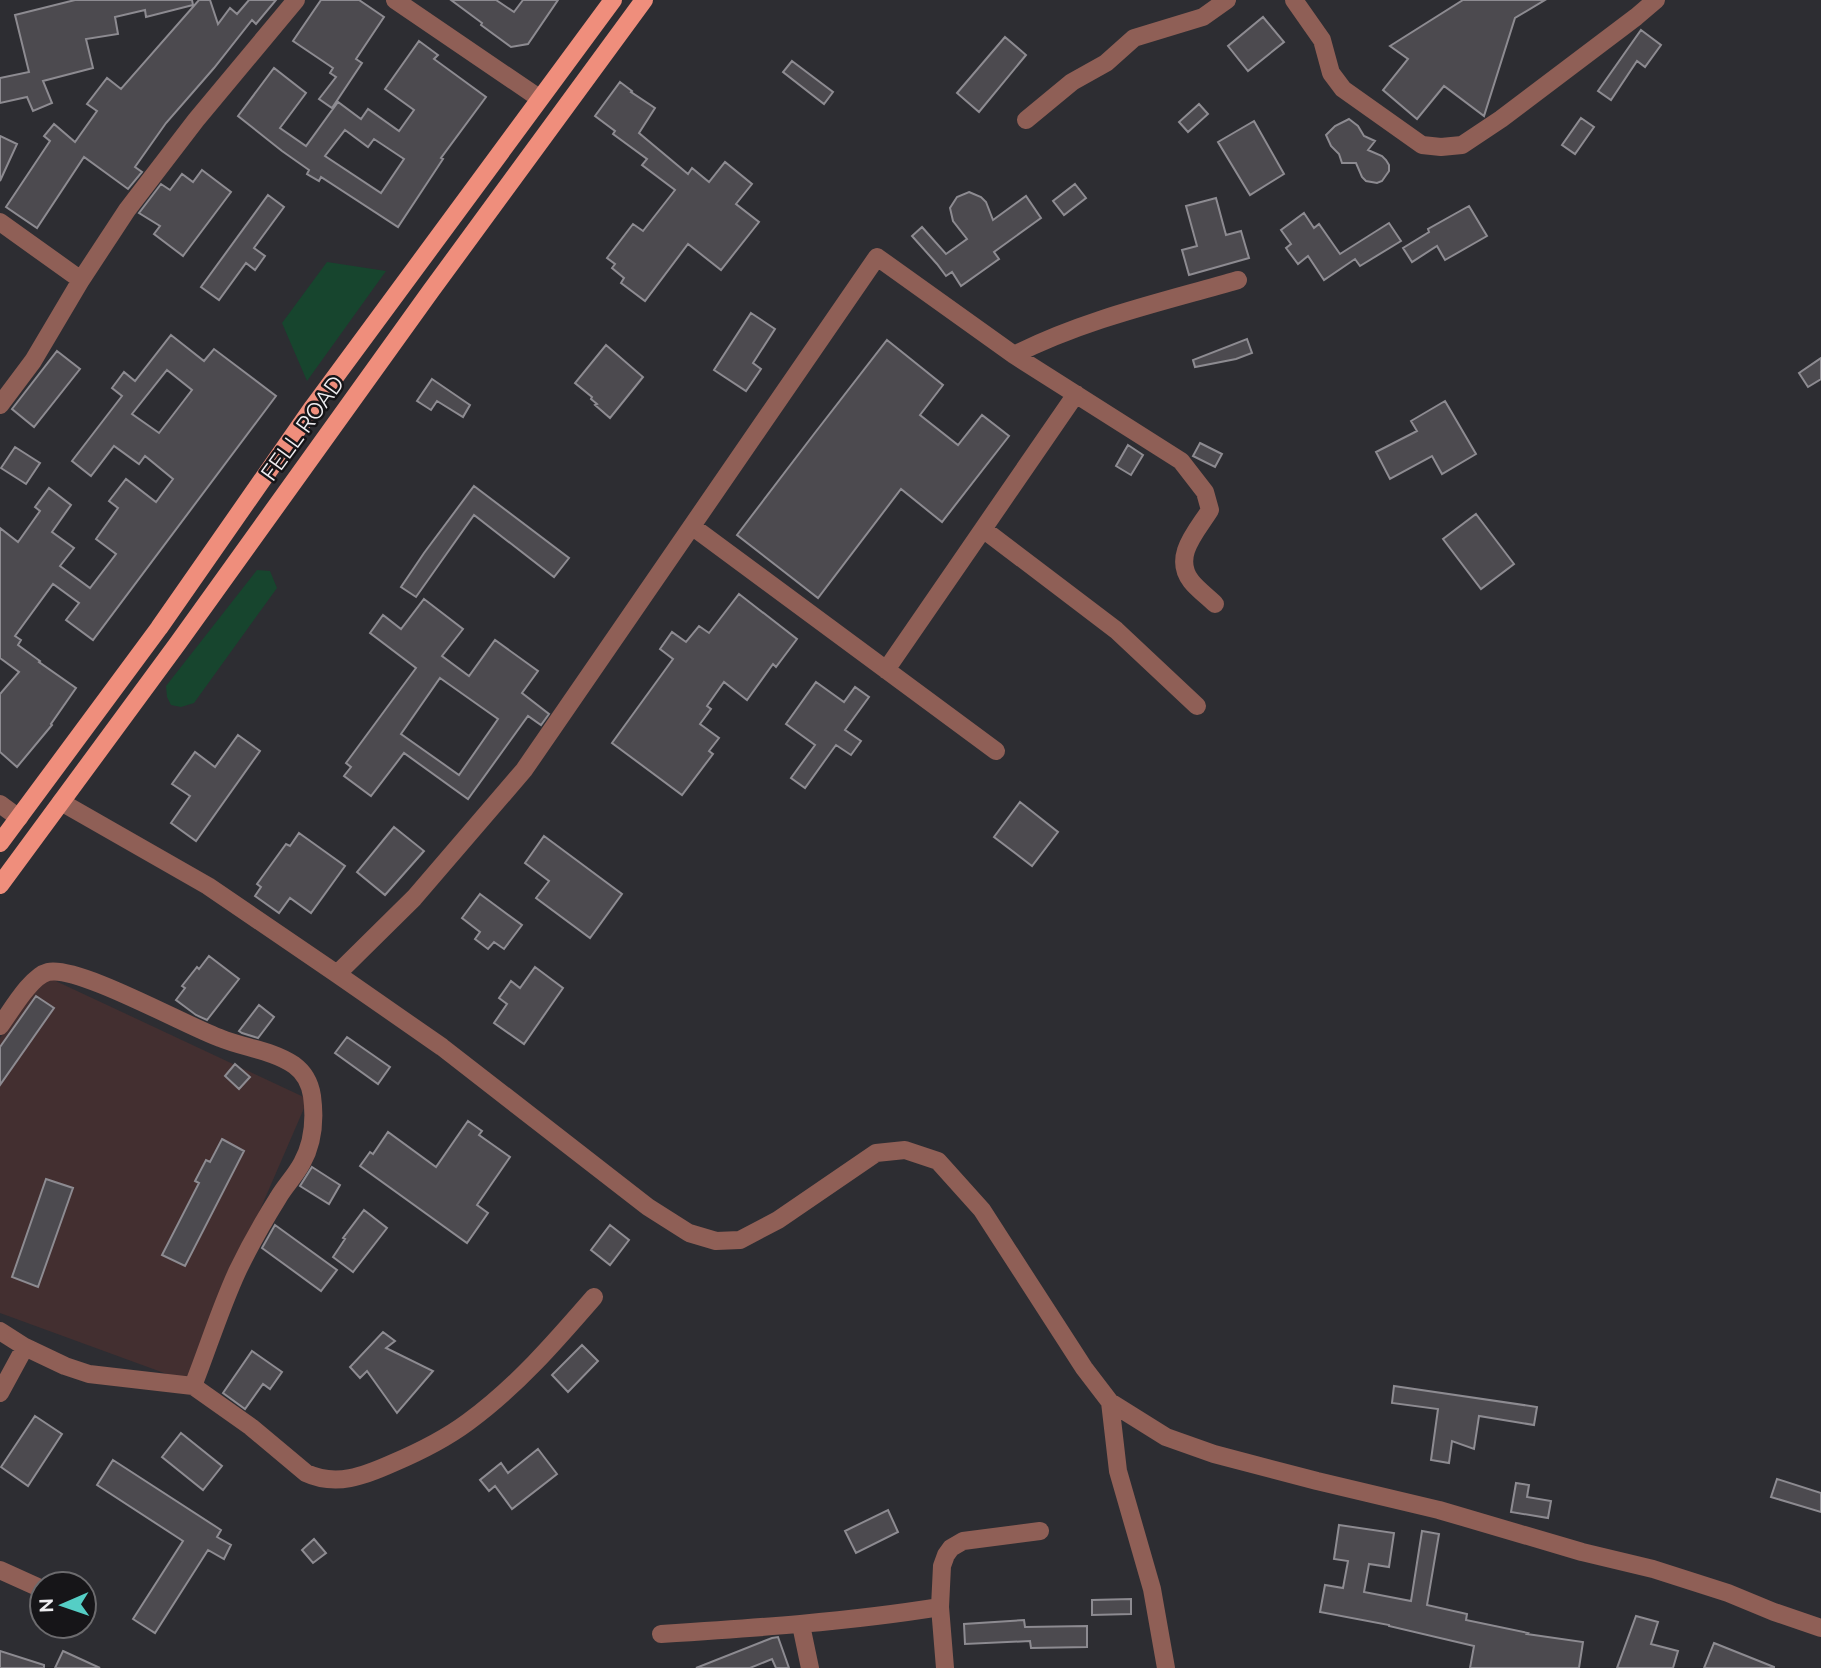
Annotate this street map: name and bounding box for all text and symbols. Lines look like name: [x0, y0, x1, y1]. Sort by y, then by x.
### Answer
street label: FELL ROAD: [255, 370, 349, 486]
north arrow: [28, 1570, 98, 1640]
text: N: [35, 1598, 57, 1613]

